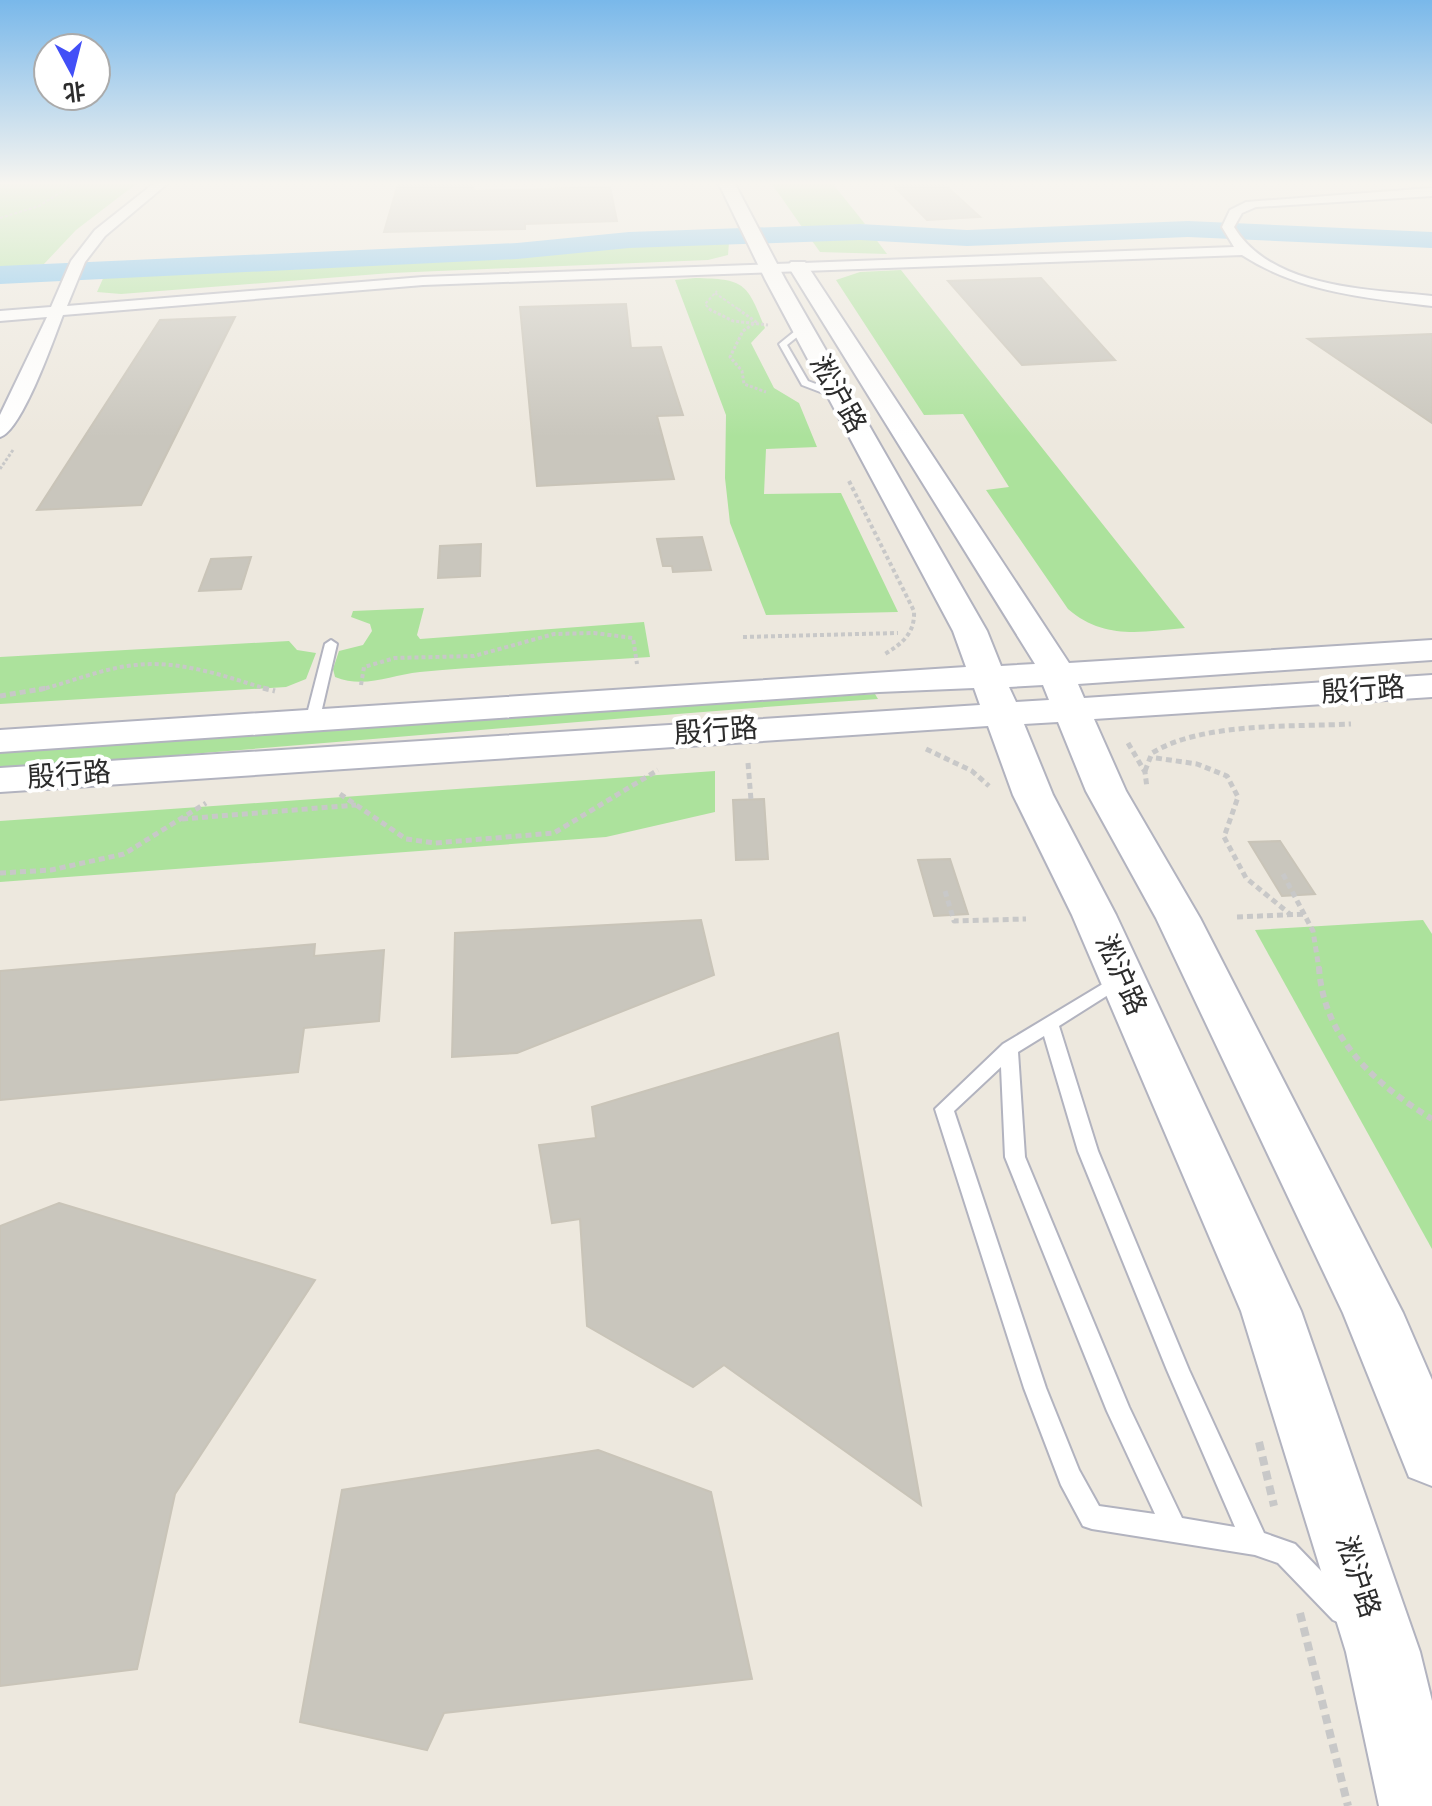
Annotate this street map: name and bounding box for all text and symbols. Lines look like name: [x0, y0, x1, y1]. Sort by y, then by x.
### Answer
north arrow: [32, 32, 112, 112]
text: 北: [61, 74, 87, 108]
street label: 淞沪路: [800, 348, 876, 440]
street label: 殷行路: [1320, 667, 1406, 713]
street label: 殷行路: [673, 708, 759, 754]
street label: 殷行路: [26, 752, 112, 798]
street label: 淞沪路: [1086, 928, 1156, 1022]
street label: 淞沪路: [1326, 1531, 1390, 1623]

